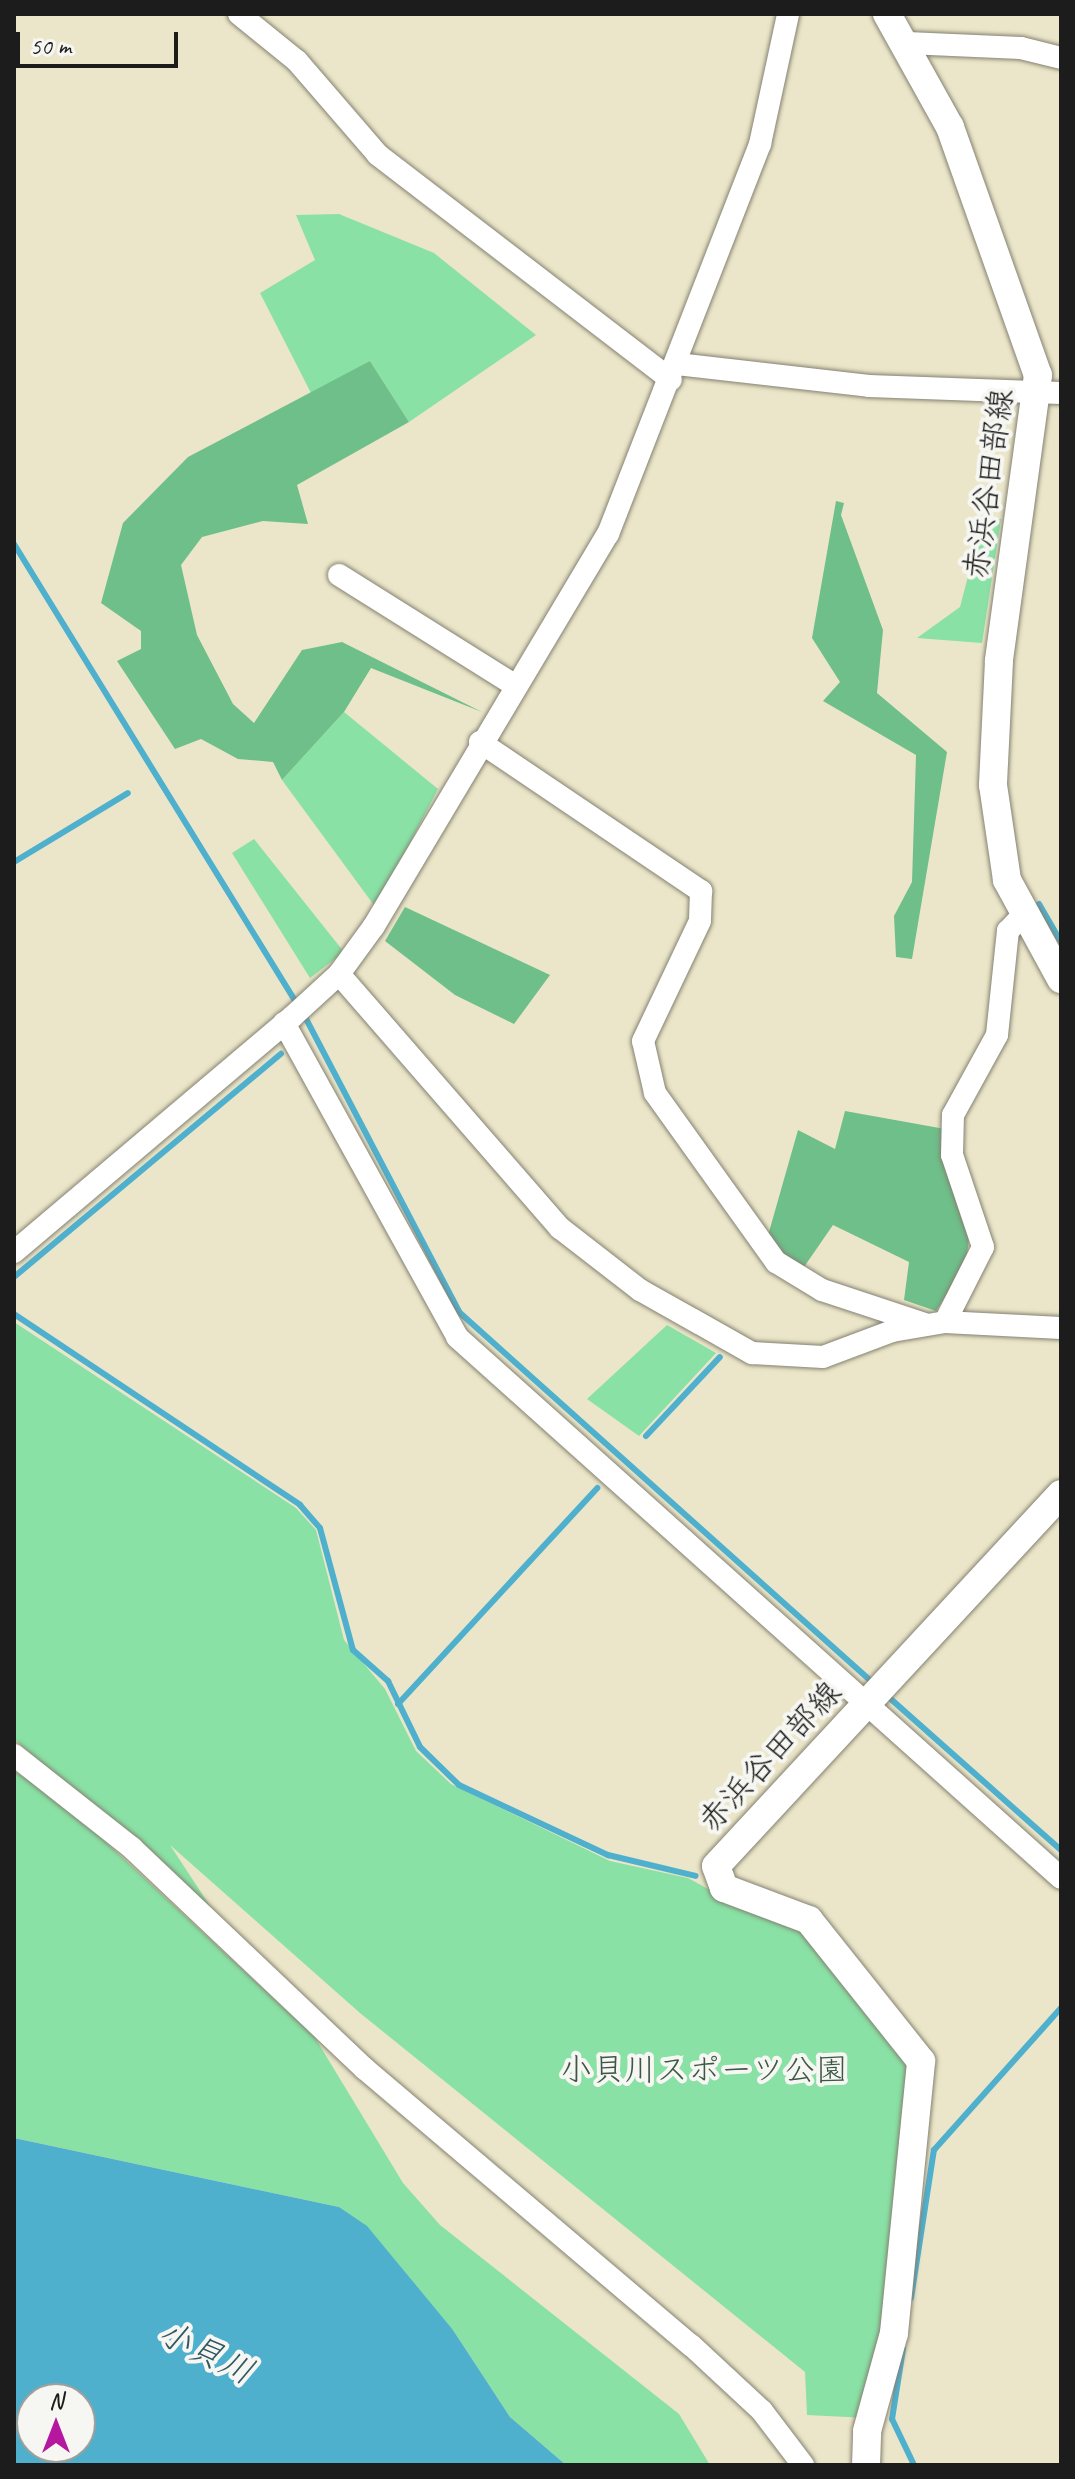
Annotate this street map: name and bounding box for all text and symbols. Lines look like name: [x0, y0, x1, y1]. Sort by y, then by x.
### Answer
scale bar: [20, 16, 182, 66]
text: 50 m: [30, 31, 71, 61]
street label: 赤浜谷田部線: [957, 386, 1021, 582]
street label: 赤浜谷田部線: [690, 1674, 850, 1840]
park label: 小貝川スポーツ公園: [560, 2051, 848, 2089]
water label: 小貝川: [151, 2311, 261, 2393]
north arrow: [16, 2383, 96, 2463]
text: N: [49, 2387, 63, 2415]

